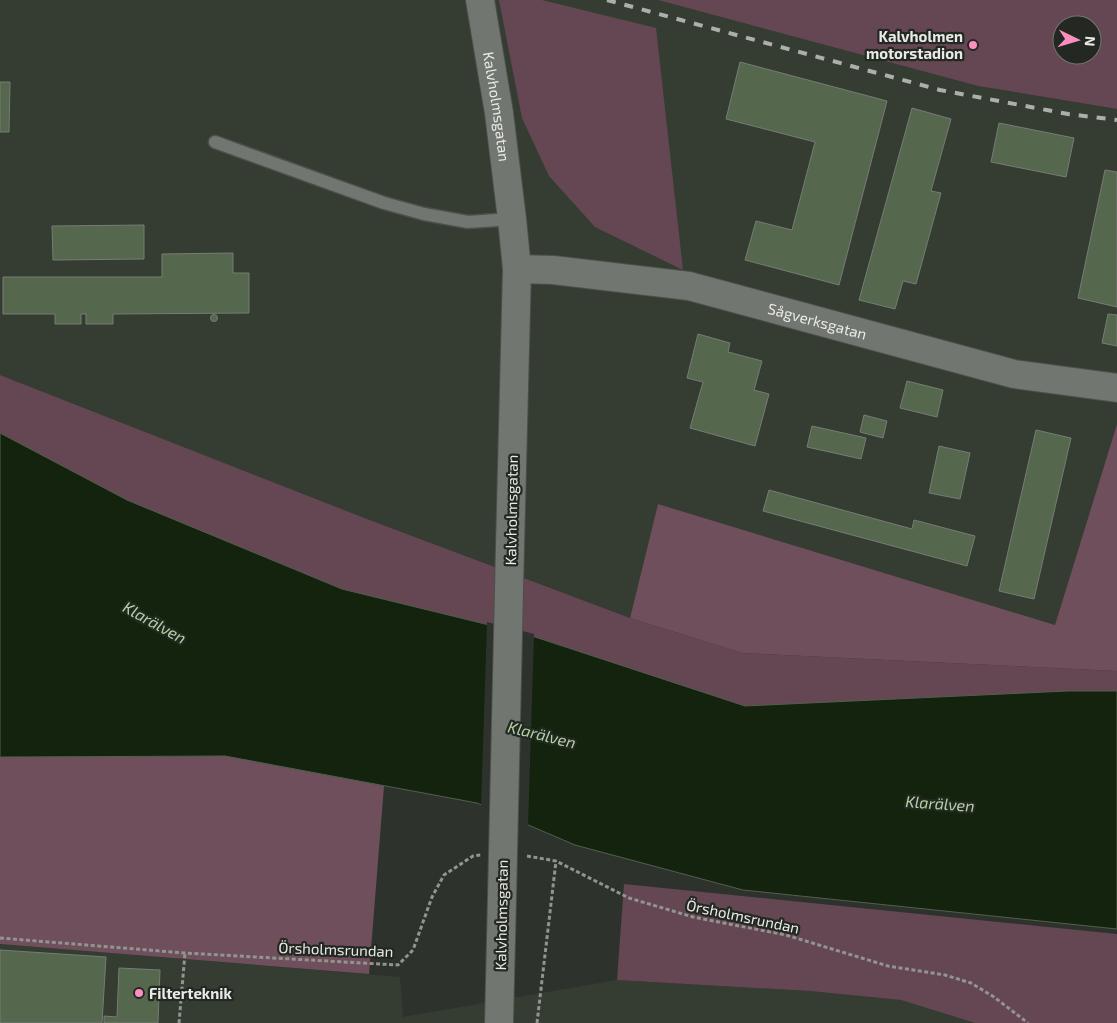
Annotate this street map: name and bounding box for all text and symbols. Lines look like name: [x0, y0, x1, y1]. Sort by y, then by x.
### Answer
north arrow: [1052, 15, 1102, 65]
place label: Kalvholmen motorstadion: [866, 27, 963, 62]
text: N: [1082, 35, 1099, 47]
marker: Kalvholmen motorstadion: [967, 39, 979, 51]
street label: Kalvholmsgatan: [480, 50, 514, 163]
street label: Sågverksgatan: [766, 299, 869, 343]
street label: Kalvholmsgatan: [501, 454, 521, 566]
water label: Klarälven: [120, 597, 190, 647]
water label: Klarälven: [506, 716, 578, 752]
water label: Klarälven: [905, 791, 975, 815]
street label: Kalvholmsgatan: [491, 859, 511, 971]
street label: Örsholmsrundan: [685, 895, 801, 937]
street label: Örsholmsrundan: [278, 938, 394, 960]
place label: Filterteknik: [149, 984, 232, 1002]
marker: Filterteknik: [133, 987, 145, 999]

